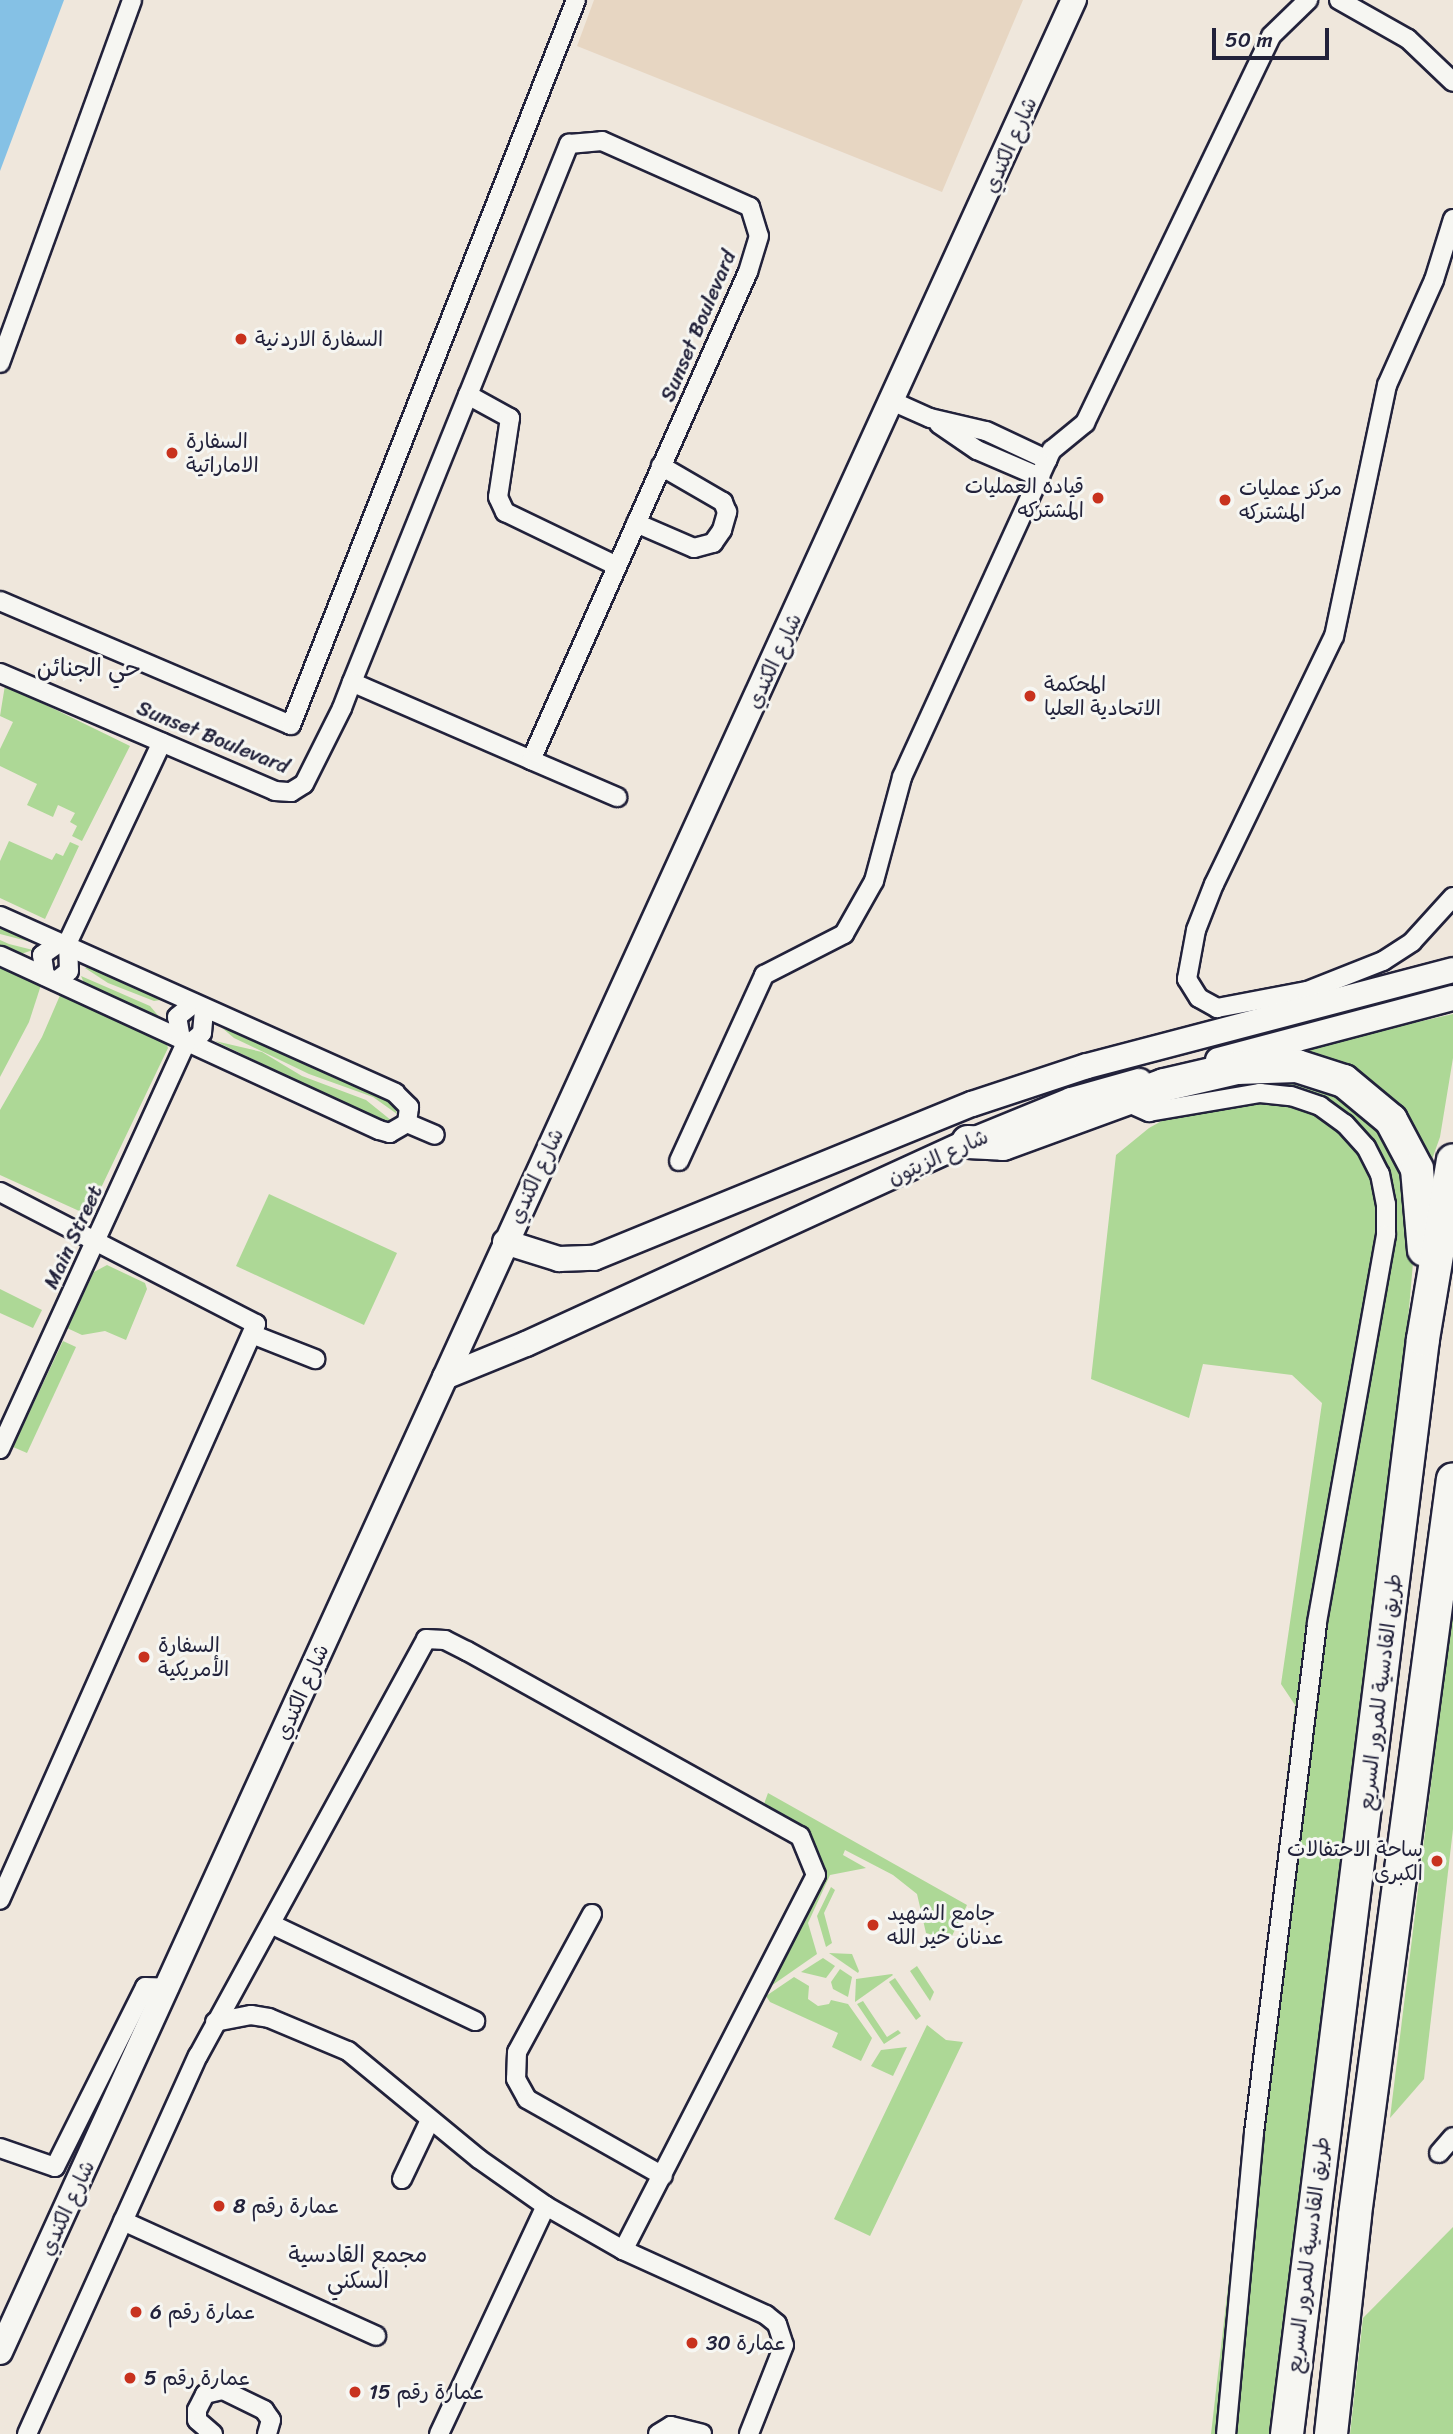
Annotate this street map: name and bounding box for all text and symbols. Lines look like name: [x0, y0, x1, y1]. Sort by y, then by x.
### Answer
scale bar: [1215, 14, 1332, 58]
text: 50 m: [1225, 21, 1273, 59]
street label: شارع الكندي: [978, 93, 1042, 197]
street label: Sunset Boulevard: [655, 247, 741, 405]
place label: السفارة الاردنية: [255, 326, 383, 352]
marker: السفارة الاردنية: [233, 331, 249, 347]
place label: السفارة الاماراتية: [186, 428, 259, 478]
marker: السفارة الاماراتية: [164, 445, 180, 461]
place label: قياده العمليات المشتركه: [965, 473, 1084, 523]
place label: مركز عمليات المشتركه: [1239, 475, 1342, 525]
marker: قياده العمليات المشتركه: [1090, 490, 1106, 506]
marker: مركز عمليات المشتركه: [1217, 492, 1233, 508]
street label: شارع الكندي: [741, 609, 807, 713]
district label: حي الجنائن: [37, 655, 141, 683]
place label: المحكمة الاتحادية العليا: [1044, 671, 1161, 721]
marker: المحكمة الاتحادية العليا: [1022, 688, 1038, 704]
street label: Sunset Boulevard: [133, 695, 293, 779]
street label: شارع الكندي: [503, 1124, 569, 1228]
street label: شارع الزيتون: [884, 1124, 992, 1190]
street label: Main Street: [38, 1181, 108, 1293]
street label: طريق القادسية للمرور السريع: [1353, 1572, 1407, 1812]
place label: السفارة الأمريكية: [158, 1632, 229, 1682]
street label: شارع الكندي: [270, 1640, 334, 1744]
marker: السفارة الأمريكية: [136, 1649, 152, 1665]
place label: ساحة الاحتفالات الكبرى: [1287, 1836, 1423, 1886]
marker: ساحة الاحتفالات الكبرى: [1429, 1853, 1445, 1869]
place label: جامع الشهيد عدنان خير الله: [887, 1900, 1005, 1950]
marker: جامع الشهيد عدنان خير الله: [865, 1917, 881, 1933]
street label: طريق القادسية للمرور السريع: [1281, 2135, 1335, 2375]
street label: شارع الكندي: [34, 2156, 100, 2260]
place label: عمارة رقم 8: [233, 2193, 340, 2219]
marker: عمارة رقم 8: [211, 2198, 227, 2214]
district label: مجمع القادسية السكني: [288, 2241, 428, 2295]
place label: عمارة رقم 6: [150, 2299, 256, 2325]
marker: عمارة رقم 6: [128, 2304, 144, 2320]
place label: عمارة 30: [706, 2330, 787, 2356]
marker: عمارة 30: [684, 2335, 700, 2351]
place label: عمارة رقم 5: [144, 2365, 251, 2391]
marker: عمارة رقم 5: [122, 2370, 138, 2386]
place label: عمارة رقم 15: [369, 2379, 485, 2405]
marker: عمارة رقم 15: [347, 2384, 363, 2400]

